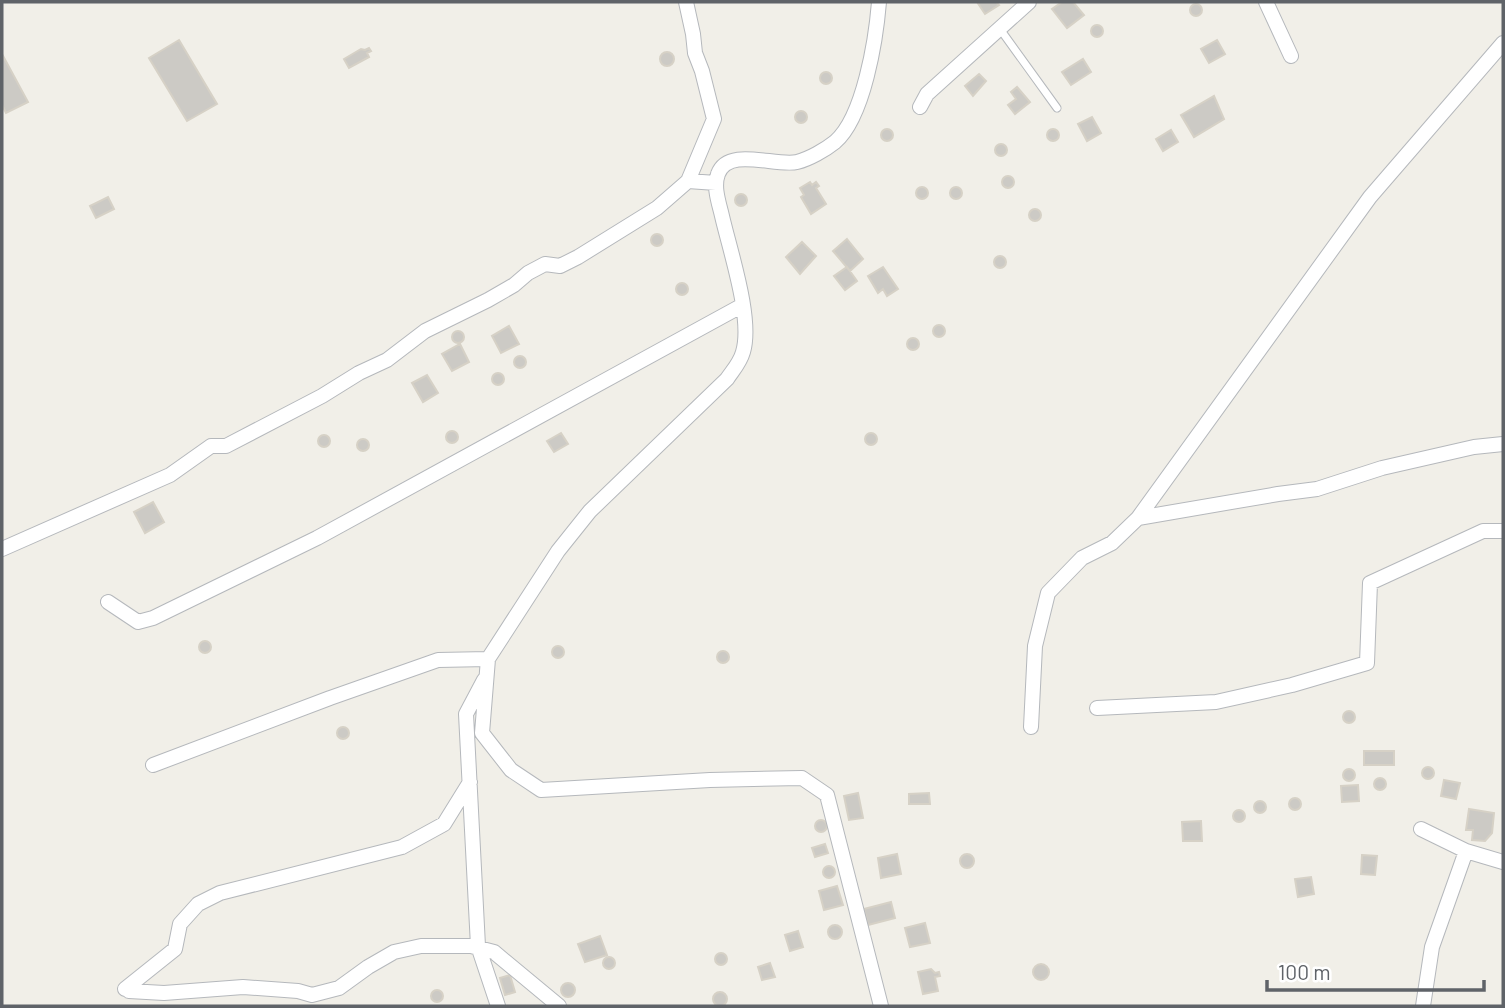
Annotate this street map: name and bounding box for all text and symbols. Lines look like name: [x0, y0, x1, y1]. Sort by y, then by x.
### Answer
scale bar: [1267, 948, 1484, 992]
text: 100 m: [1278, 959, 1331, 984]

